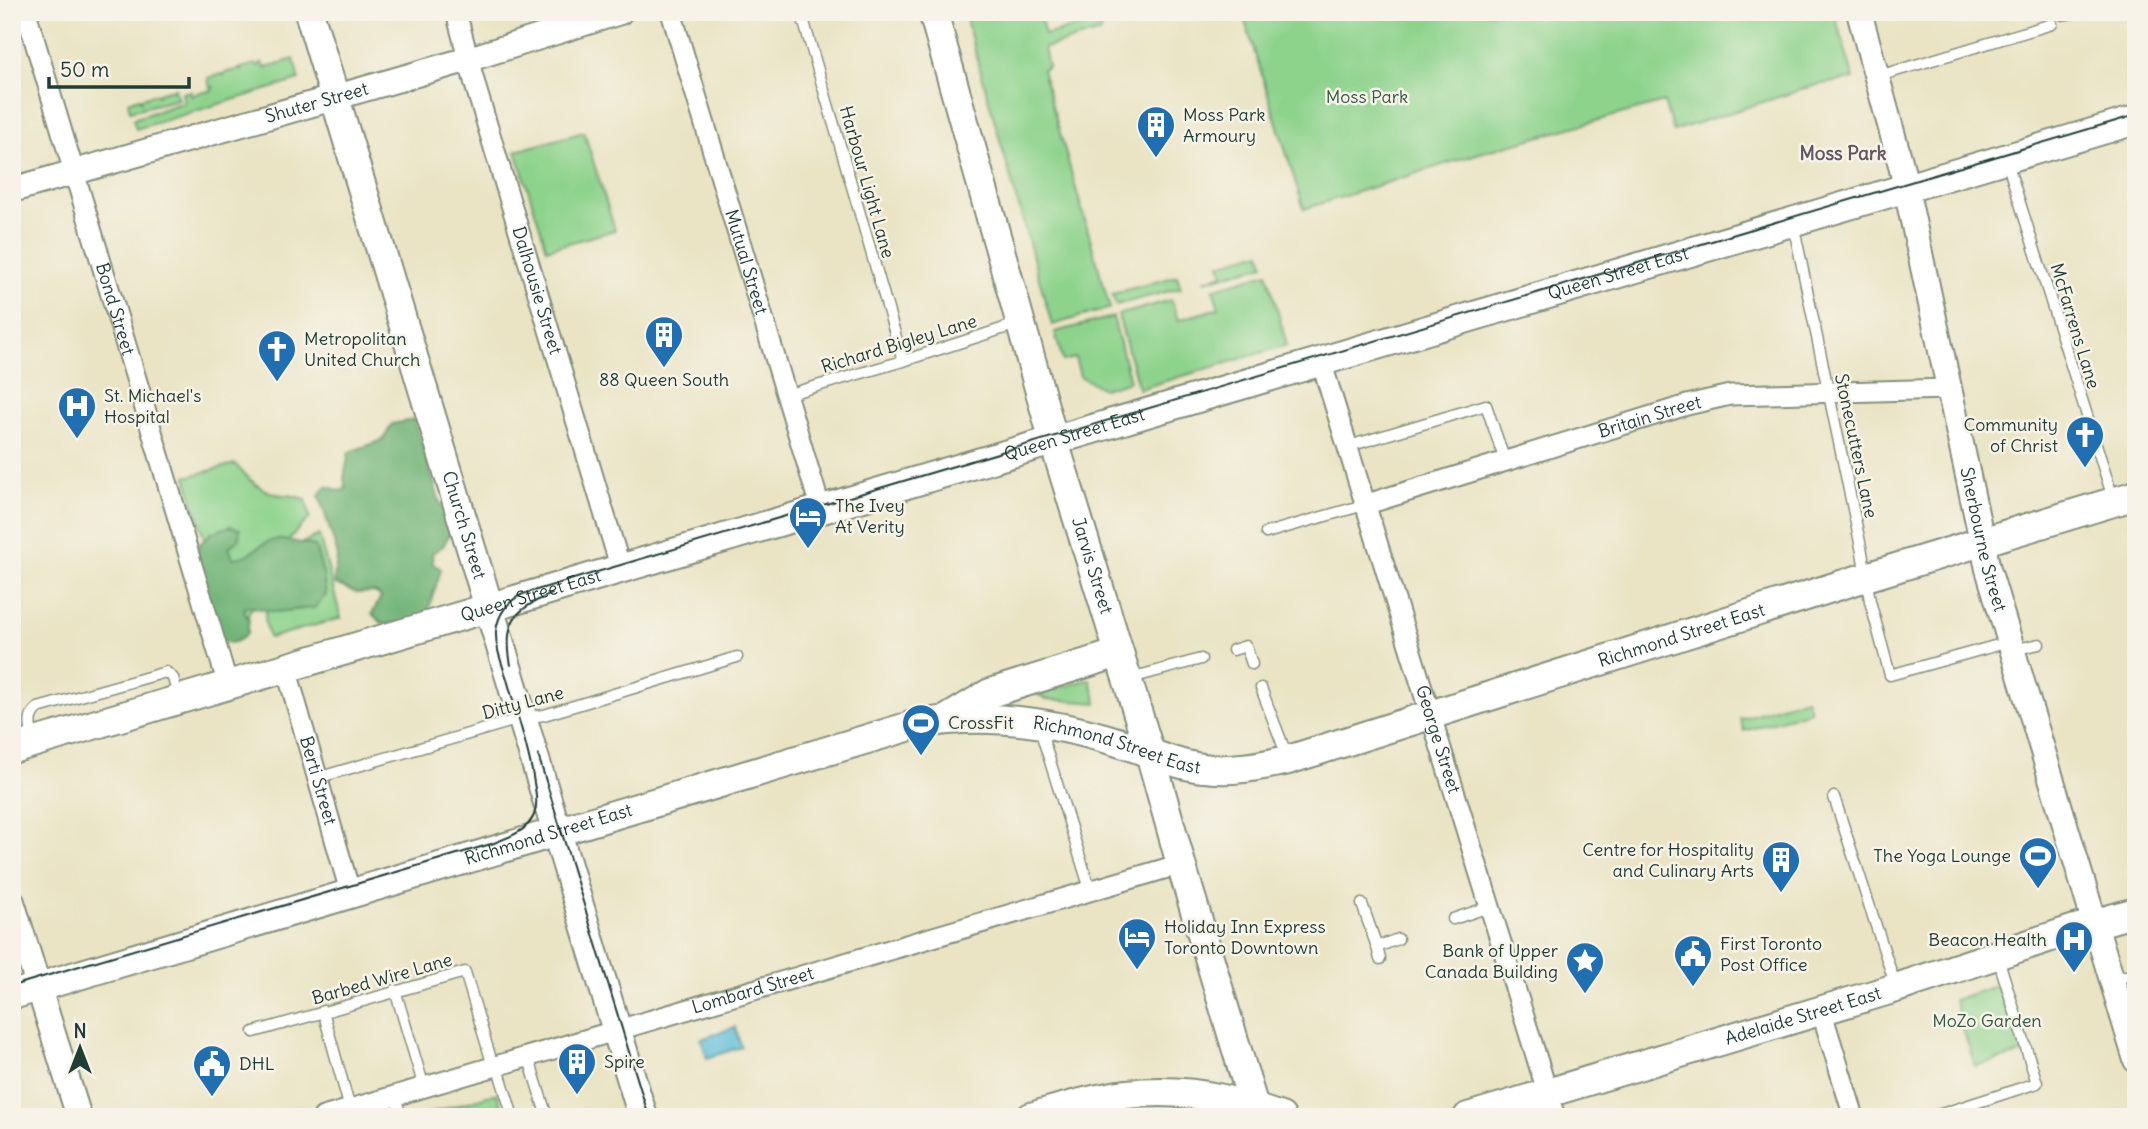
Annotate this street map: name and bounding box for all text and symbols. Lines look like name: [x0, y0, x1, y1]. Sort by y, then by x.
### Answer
scale bar: [49, 46, 189, 90]
text: 50 m: [60, 56, 109, 83]
street label: Shuter Street: [262, 76, 371, 128]
park label: Moss Park: [1326, 85, 1408, 108]
street label: Harbour Light Lane: [835, 103, 900, 261]
place label: Moss Park Armoury: [1183, 103, 1265, 147]
building icon: Moss Park Armoury: [1135, 104, 1177, 159]
district label: Moss Park: [1799, 141, 1887, 165]
street label: Mutual Street: [720, 207, 773, 317]
street label: Dalhousie Street: [507, 224, 568, 357]
street label: Queen Street East: [1545, 241, 1691, 305]
street label: Bond Street: [91, 260, 140, 358]
street label: McFarrens Lane: [2045, 260, 2105, 391]
street label: Richard Bigley Lane: [818, 309, 979, 378]
building icon: 88 Queen South: [643, 314, 685, 369]
place label: Metropolitan United Church: [304, 327, 420, 371]
church icon: Metropolitan United Church: [256, 328, 298, 383]
place label: 88 Queen South: [599, 368, 729, 391]
street label: Stonecutters Lane: [1830, 372, 1883, 520]
place label: St. Michael's Hospital: [104, 384, 201, 428]
hospital icon: St. Michael's Hospital: [56, 385, 98, 440]
street label: Britain Street: [1595, 390, 1703, 443]
street label: Queen Street East: [1001, 402, 1147, 466]
place label: Community of Christ: [1963, 413, 2058, 457]
church icon: Community of Christ: [2064, 414, 2106, 469]
street label: Sherbourne Street: [1955, 465, 2012, 614]
street label: Church Street: [437, 468, 492, 582]
place label: The Ivey At Verity: [835, 494, 905, 538]
hotel icon: The Ivey At Verity: [787, 495, 829, 550]
street label: Jarvis Street: [1067, 514, 1118, 617]
street label: Queen Street East: [458, 563, 604, 627]
street label: Richmond Street East: [1595, 598, 1768, 672]
street label: Ditty Lane: [480, 681, 566, 724]
street label: George Street: [1411, 682, 1466, 796]
sports icon: CrossFit: [900, 702, 942, 757]
place label: CrossFit: [948, 711, 1014, 734]
street label: Richmond Street East: [1031, 711, 1202, 779]
street label: Berti Street: [295, 733, 342, 827]
street label: Richmond Street East: [462, 798, 635, 870]
sports icon: The Yoga Lounge: [2017, 835, 2059, 890]
place label: Centre for Hospitality and Culinary Arts: [1582, 838, 1754, 882]
building icon: Centre for Hospitality and Culinary Arts: [1760, 839, 1802, 894]
place label: The Yoga Lounge: [1873, 844, 2011, 867]
place label: Holiday Inn Express Toronto Downtown: [1164, 915, 1326, 959]
hotel icon: Holiday Inn Express Toronto Downtown: [1116, 916, 1158, 971]
hospital icon: Beacon Health: [2053, 919, 2095, 974]
place label: Beacon Health: [1928, 928, 2047, 951]
place label: First Toronto Post Office: [1720, 932, 1822, 976]
public building icon: First Toronto Post Office: [1672, 933, 1714, 988]
place label: Bank of Upper Canada Building: [1425, 939, 1559, 983]
place icon: Bank of Upper Canada Building: [1564, 940, 1606, 995]
street label: Barbed Wire Lane: [309, 947, 455, 1010]
street label: Lombard Street: [689, 961, 816, 1019]
street label: Adelaide Street East: [1722, 981, 1884, 1050]
park label: MoZo Garden: [1932, 1009, 2042, 1032]
north arrow: [46, 1014, 116, 1084]
text: N: [73, 1019, 87, 1043]
building icon: Spire: [556, 1041, 598, 1096]
public building icon: DHL: [191, 1043, 233, 1098]
place label: Spire: [604, 1050, 645, 1073]
place label: DHL: [239, 1052, 275, 1075]

